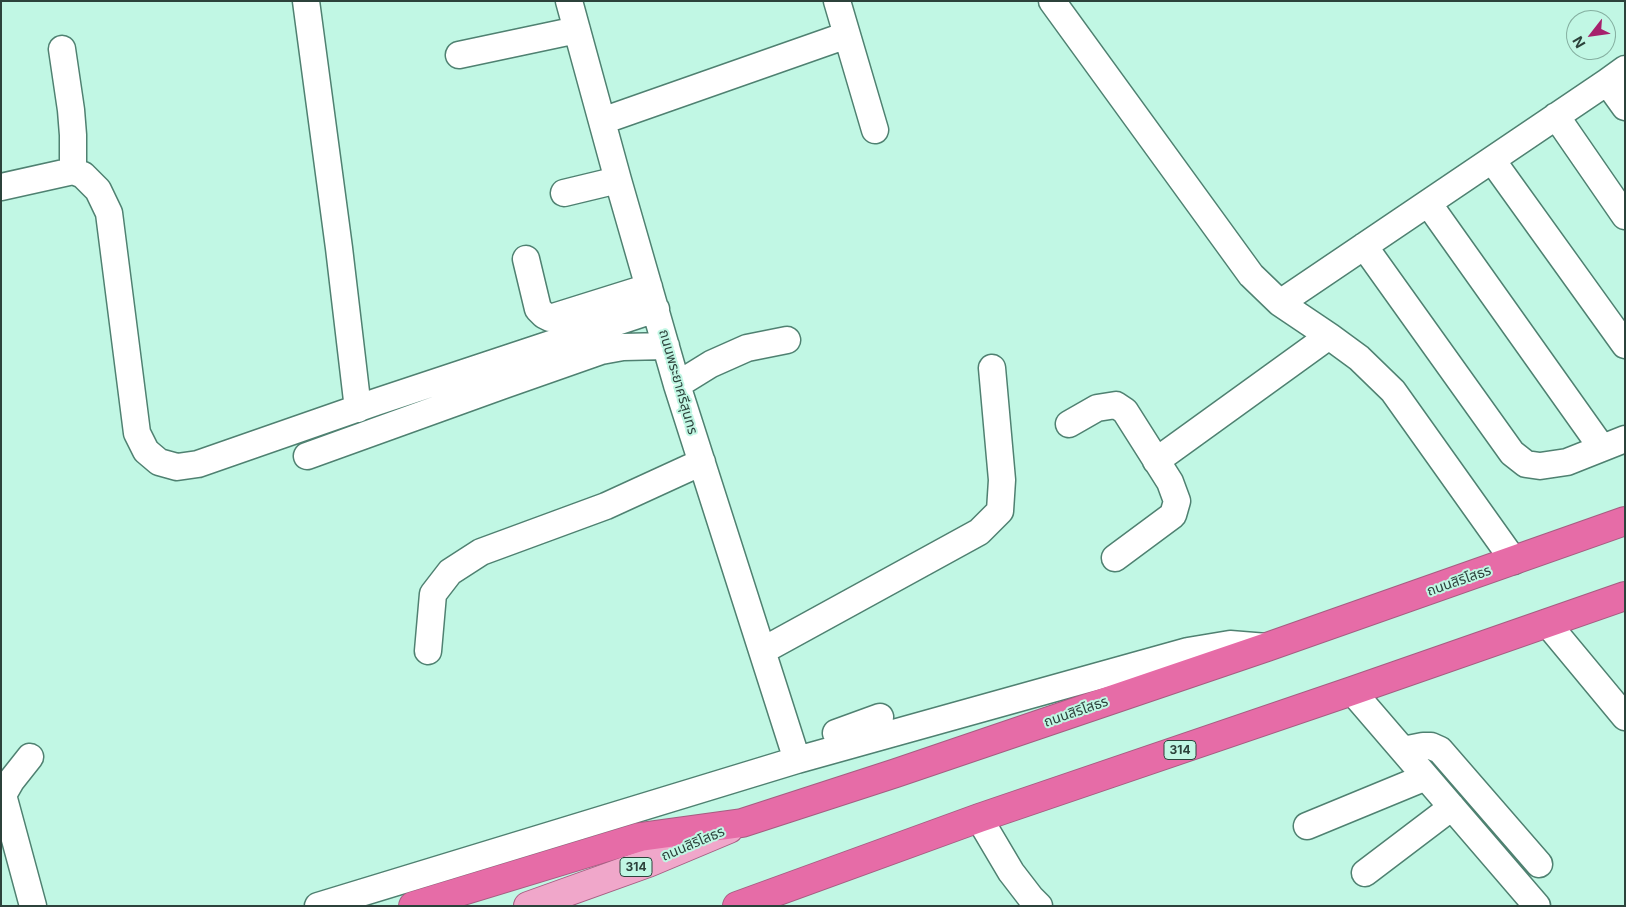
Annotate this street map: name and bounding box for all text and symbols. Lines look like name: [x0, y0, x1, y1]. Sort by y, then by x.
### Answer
north arrow: [1566, 10, 1616, 60]
text: N: [1568, 33, 1588, 51]
street label: ถนนพระยาศรีสุนทร: [655, 328, 701, 436]
street label: ถนนสิริโสธร: [1425, 562, 1493, 600]
street label: ถนนสิริโสธร: [1042, 693, 1110, 731]
road number: 314: [1164, 740, 1196, 760]
street label: ถนนสิริโสธร: [659, 823, 727, 865]
road number: 314: [620, 858, 652, 876]

